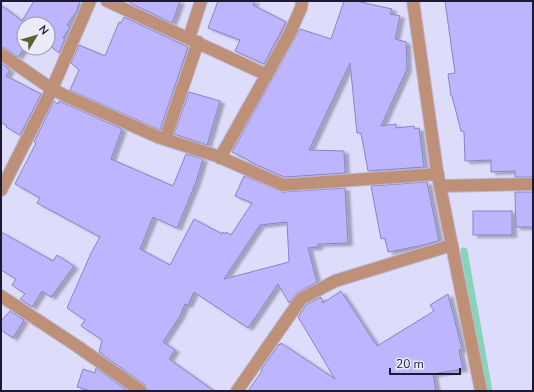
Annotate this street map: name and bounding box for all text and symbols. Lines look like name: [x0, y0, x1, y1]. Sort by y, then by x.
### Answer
north arrow: [16, 16, 56, 56]
text: N: [35, 22, 52, 38]
scale bar: [390, 350, 460, 376]
text: 20 m: [396, 356, 424, 372]

